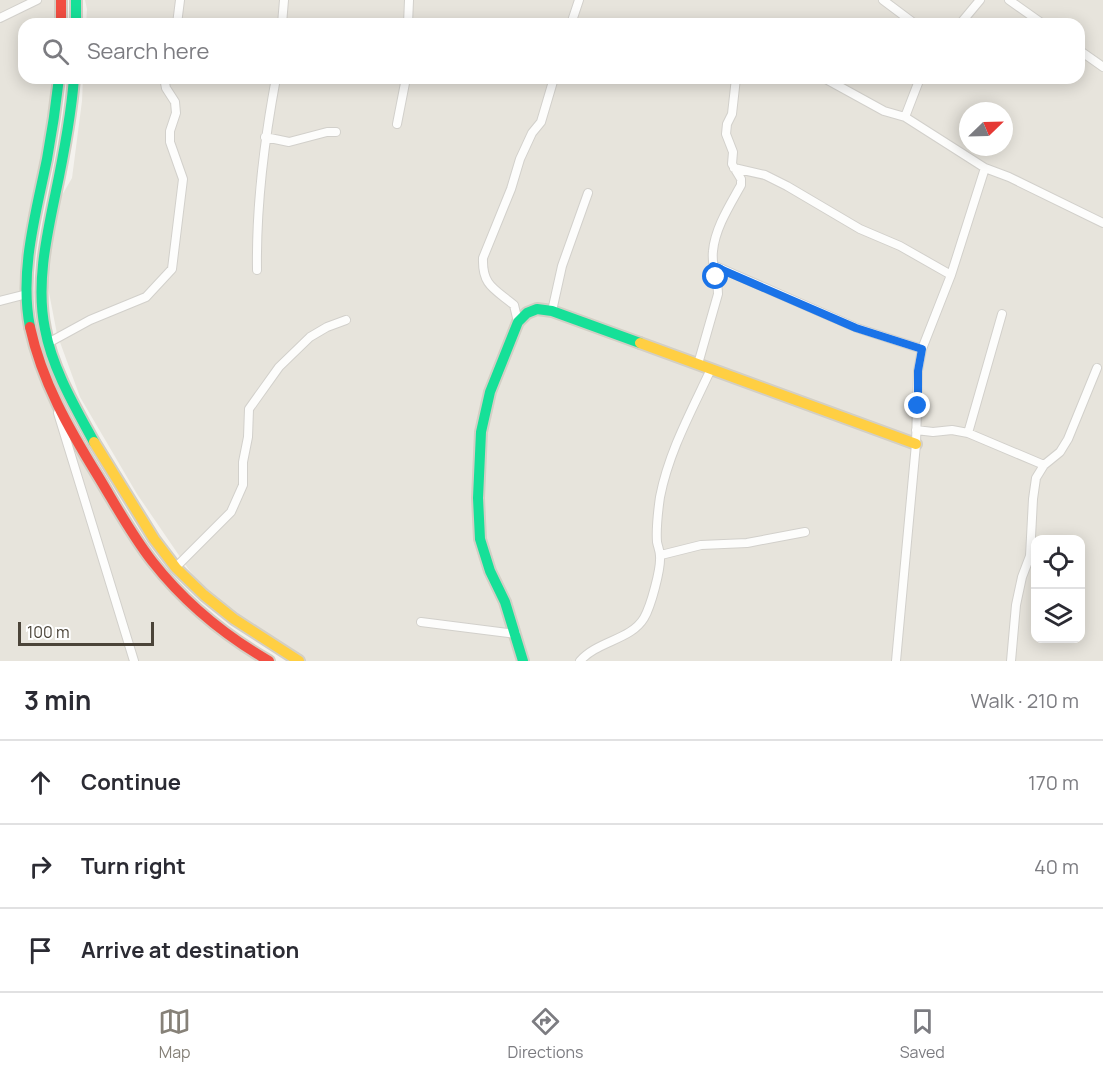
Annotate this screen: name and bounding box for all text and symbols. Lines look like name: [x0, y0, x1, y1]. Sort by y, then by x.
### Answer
search box: [18, 18, 1085, 84]
icon: search: [39, 35, 72, 68]
text: Search here: [87, 36, 209, 66]
north arrow: [959, 102, 1013, 156]
route start: [702, 263, 728, 289]
route end: [904, 392, 930, 418]
map controls: [1031, 535, 1085, 643]
button: locate: [1031, 535, 1085, 589]
button: layers: [1031, 589, 1085, 643]
scale bar: [18, 619, 154, 646]
text: 100 m: [27, 621, 70, 643]
text: 3 min: [24, 682, 91, 718]
text: Walk · 210 m: [971, 687, 1079, 714]
icon: ahead: [24, 766, 57, 799]
text: Continue: [81, 767, 181, 797]
text: 170 m: [1028, 769, 1079, 796]
icon: right: [24, 850, 57, 883]
text: Turn right: [81, 851, 186, 881]
text: 40 m: [1034, 853, 1079, 880]
icon: arrive: [24, 934, 57, 967]
text: Arrive at destination: [81, 935, 299, 965]
tab: Map: [158, 1005, 191, 1063]
tab: Directions: [508, 1005, 583, 1063]
tab: Saved: [900, 1005, 945, 1063]

